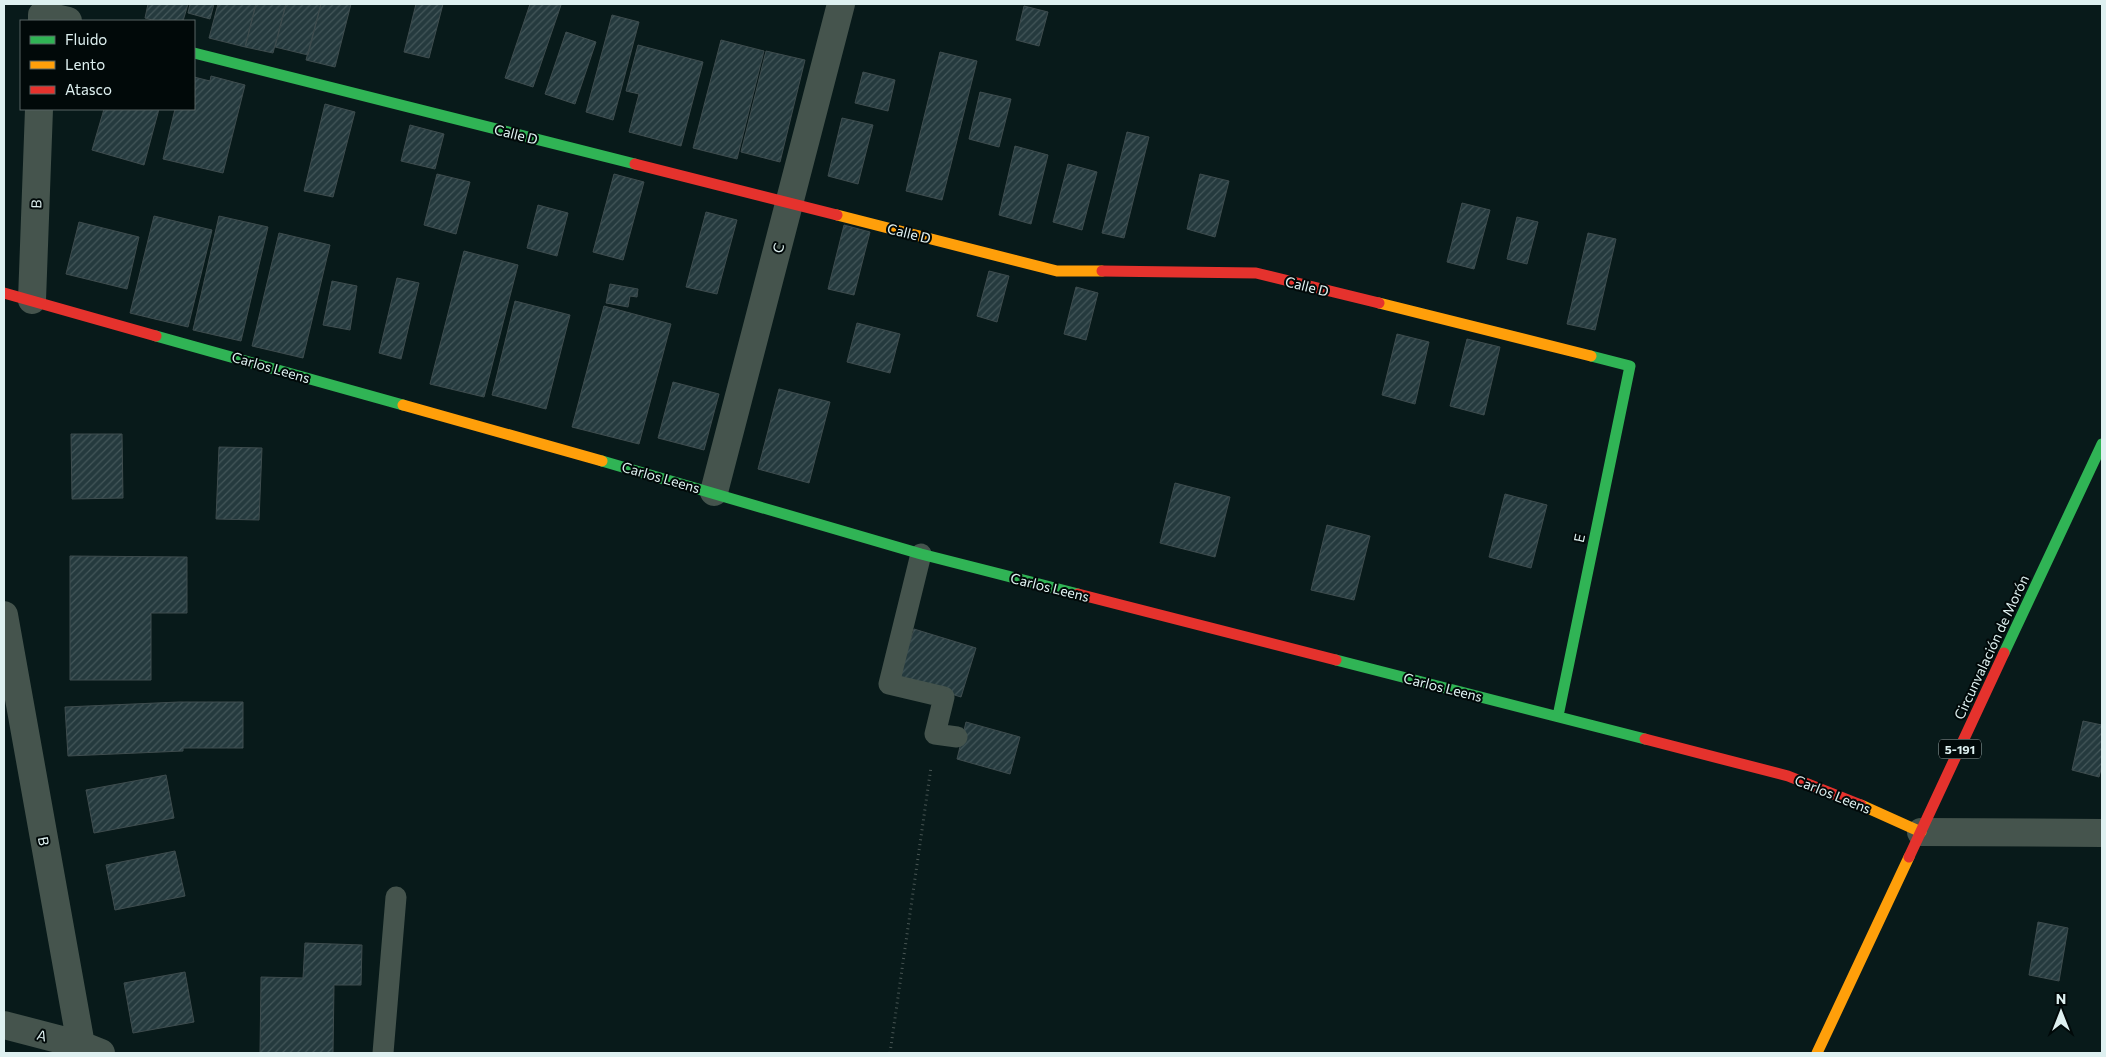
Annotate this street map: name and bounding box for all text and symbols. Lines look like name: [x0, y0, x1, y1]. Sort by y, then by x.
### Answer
legend: [20, 20, 195, 110]
text: Fluido: [65, 30, 107, 48]
text: Lento: [65, 55, 105, 73]
text: Atasco: [65, 80, 112, 98]
street label: Calle D: [492, 120, 540, 148]
street label: B: [27, 199, 45, 209]
street label: Calle D: [885, 219, 933, 247]
street label: C: [769, 241, 787, 255]
street label: Calle D: [1283, 272, 1331, 300]
street label: Carlos Leens: [230, 348, 312, 386]
street label: Carlos Leens: [620, 458, 702, 496]
street label: E: [1570, 532, 1588, 544]
street label: Carlos Leens: [1009, 569, 1091, 605]
street label: Circunvalación de Morón: [1950, 572, 2032, 722]
street label: Carlos Leens: [1402, 669, 1484, 705]
road number: 5-191: [1939, 740, 1981, 759]
street label: Carlos Leens: [1792, 771, 1874, 817]
street label: B: [35, 835, 53, 847]
north arrow: [2036, 987, 2086, 1037]
text: N: [2056, 990, 2066, 1007]
street label: A: [35, 1026, 49, 1044]

